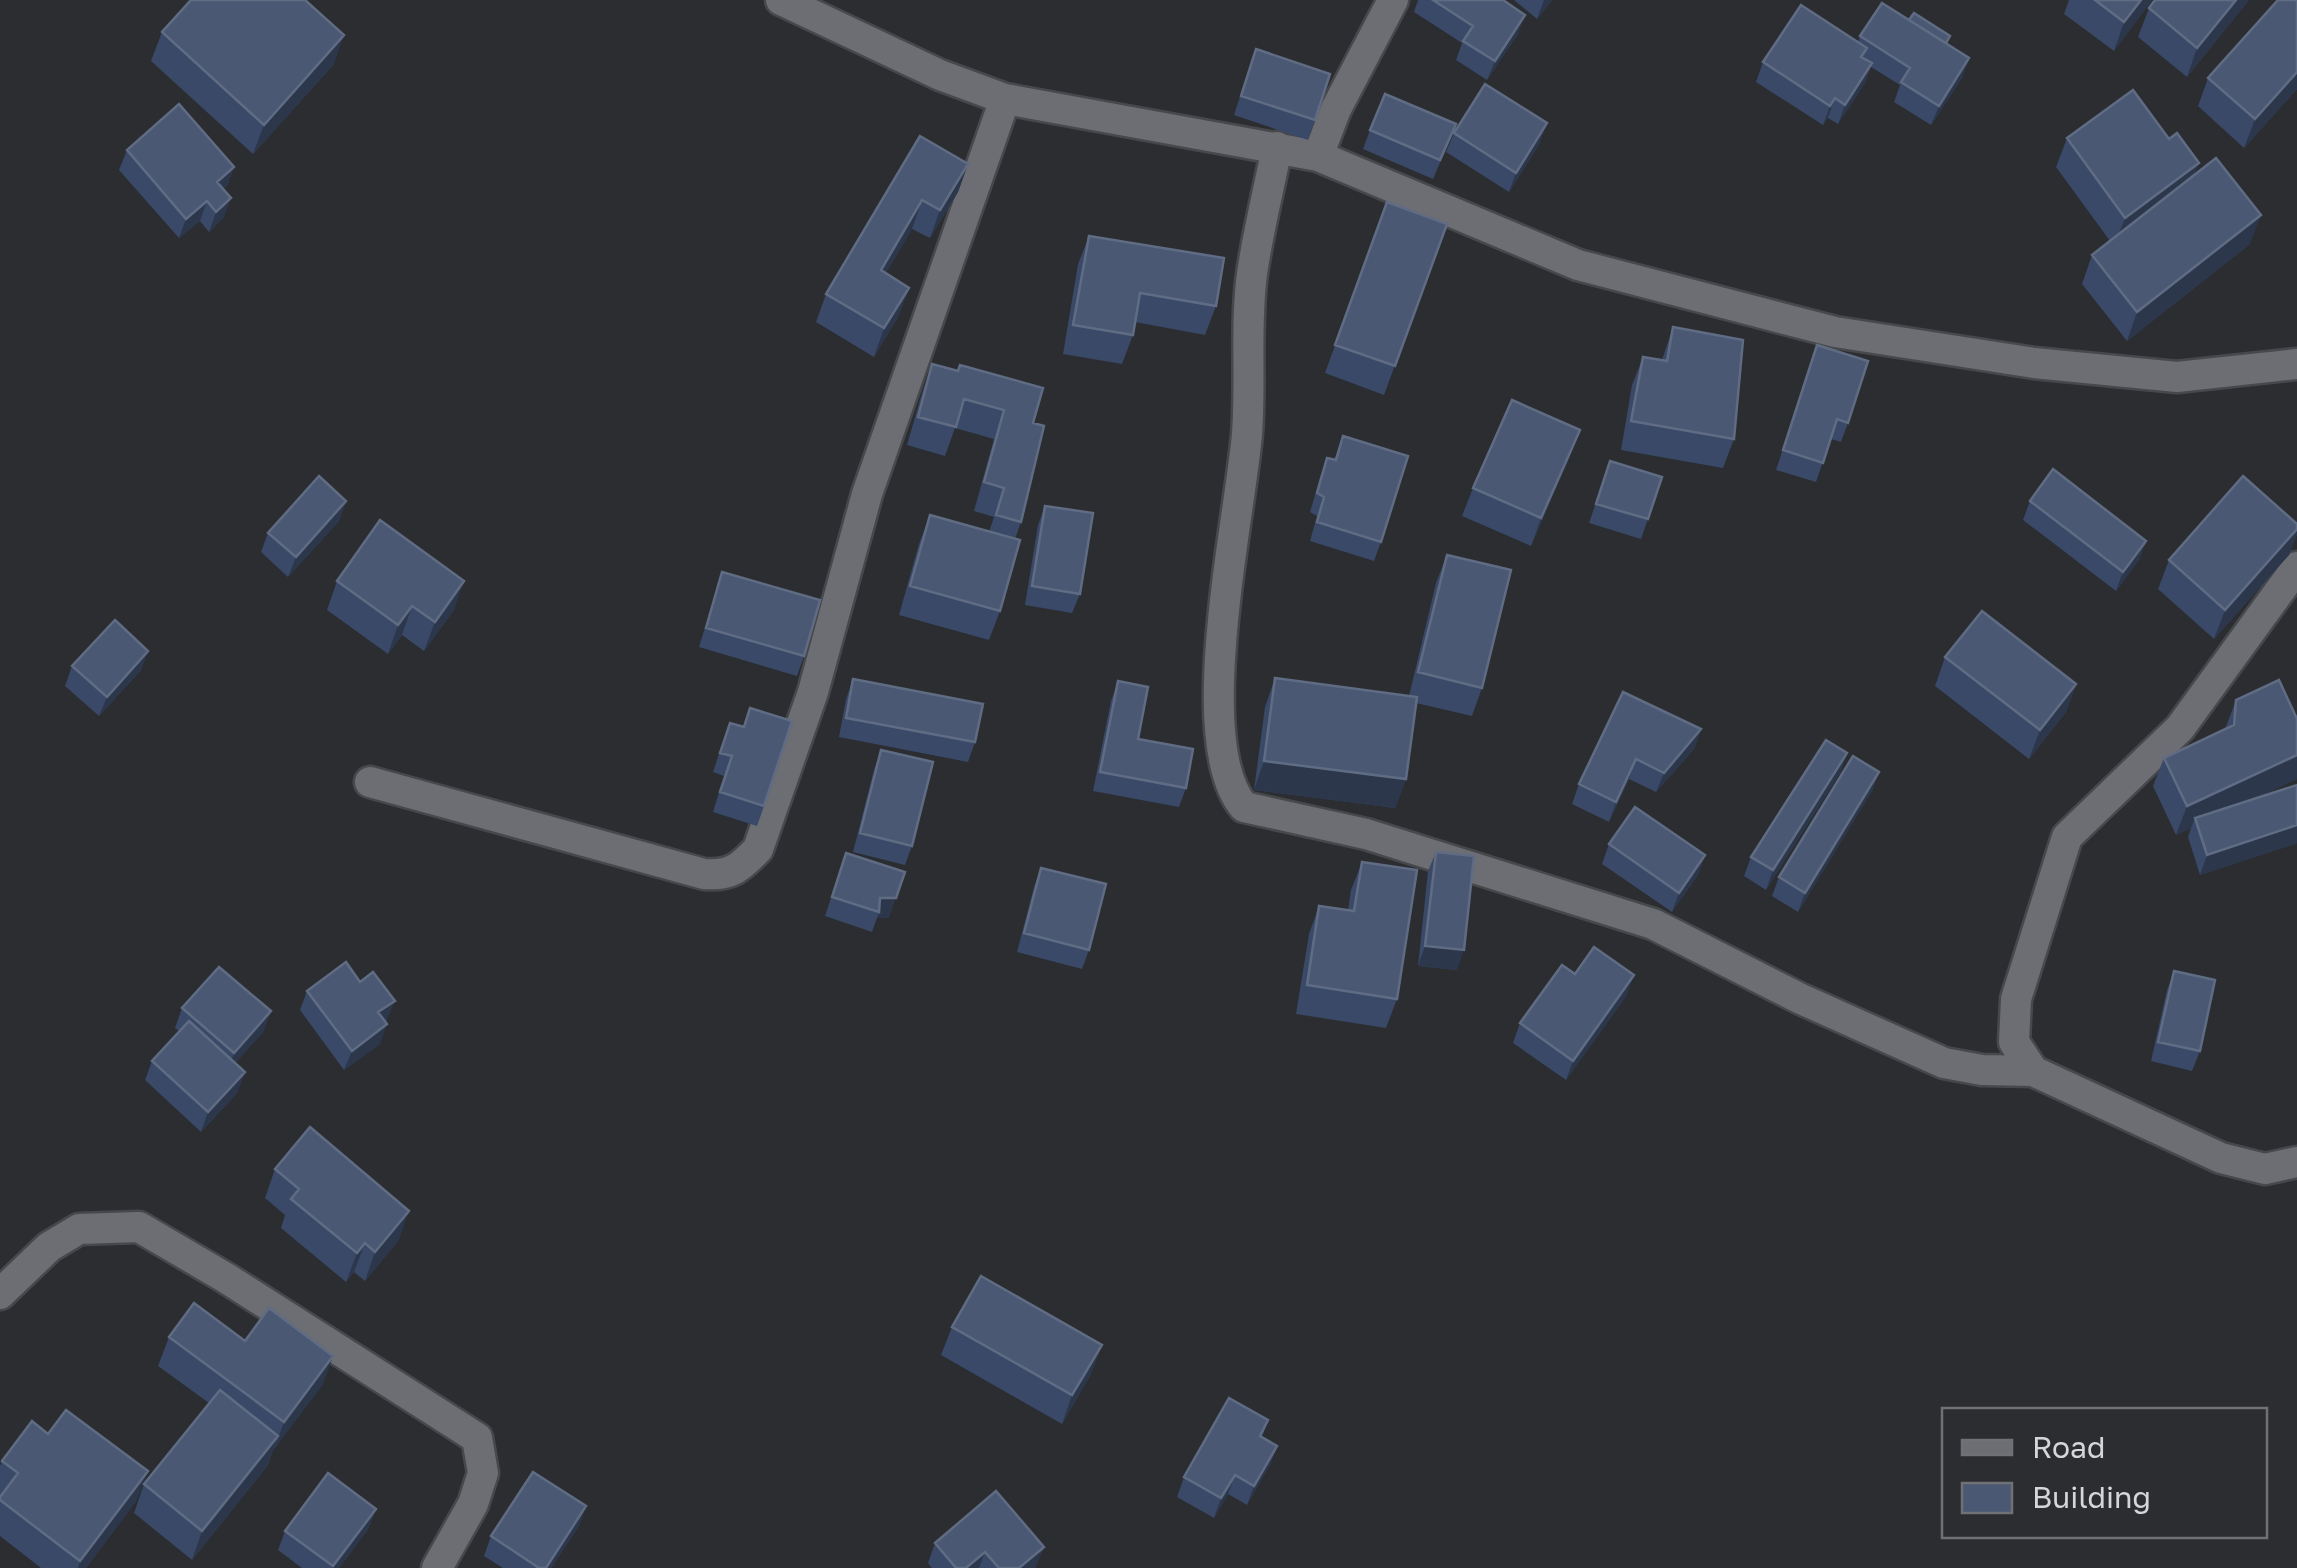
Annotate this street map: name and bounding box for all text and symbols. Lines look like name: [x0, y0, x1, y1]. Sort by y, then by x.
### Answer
legend: [1942, 1408, 2267, 1538]
text: Road: [2032, 1429, 2106, 1465]
text: Building: [2032, 1479, 2151, 1515]

